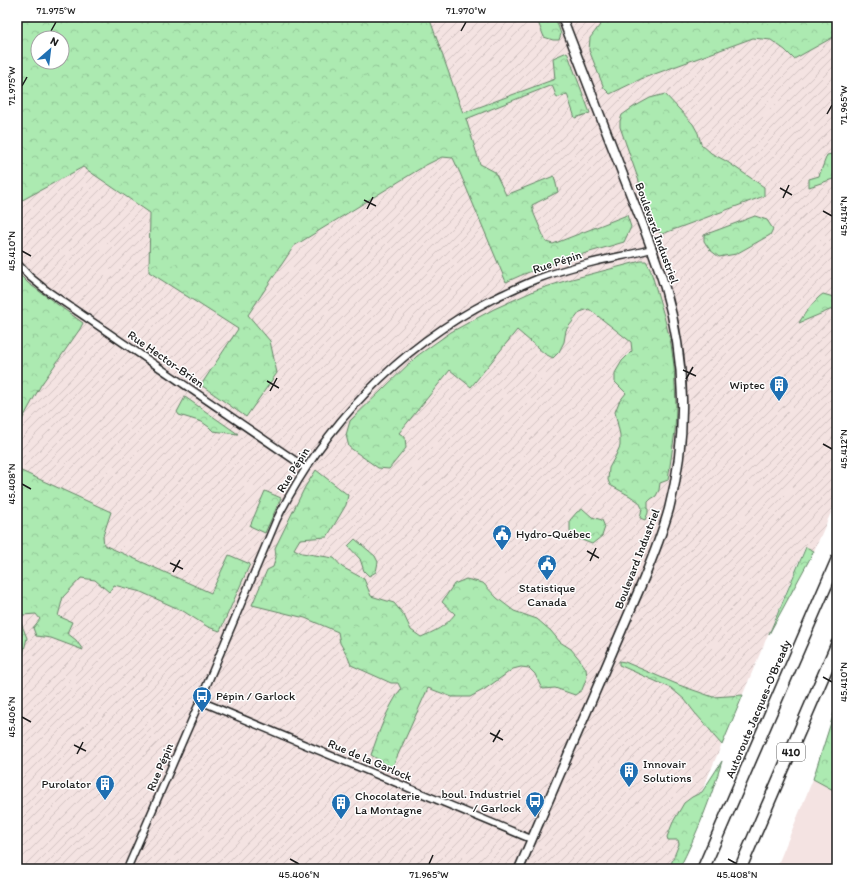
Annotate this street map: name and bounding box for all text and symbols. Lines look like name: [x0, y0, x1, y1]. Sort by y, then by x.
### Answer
text: 71.975°W: [37, 4, 76, 17]
text: 71.970°W: [446, 4, 486, 17]
north arrow: [30, 30, 70, 70]
text: N: [48, 34, 61, 49]
text: 71.975°W: [5, 66, 18, 106]
text: 71.965°W: [837, 85, 850, 125]
street label: Boulevard Industriel: [632, 181, 682, 286]
text: 45.414°N: [837, 196, 850, 236]
text: 45.410°N: [5, 231, 18, 271]
street label: Rue Pépin: [531, 247, 584, 276]
street label: Rue Hector-Brien: [125, 327, 207, 391]
building icon: Wiptec: [768, 374, 790, 402]
place label: Wiptec: [730, 378, 765, 392]
text: 45.412°N: [837, 429, 850, 469]
street label: Rue Pépin: [274, 444, 313, 495]
text: 45.408°N: [5, 463, 18, 505]
street label: Boulevard Industriel: [611, 506, 663, 611]
public building icon: Hydro-Québec: [491, 523, 513, 551]
place label: Hydro-Québec: [516, 527, 591, 541]
public building icon: Statistique Canada: [536, 553, 558, 581]
place label: Statistique Canada: [519, 581, 576, 609]
street label: Autoroute Jacques-O'Bready: [723, 638, 794, 780]
text: 45.410°N: [837, 662, 850, 702]
bus stop icon: Pépin / Garlock: [191, 685, 213, 713]
place label: Pépin / Garlock: [216, 689, 296, 703]
text: 45.406°N: [5, 696, 18, 737]
street label: Rue de la Garlock: [326, 736, 415, 784]
street label: Rue Pépin: [144, 740, 177, 793]
road number: 410: [777, 743, 805, 761]
place label: Innovair Solutions: [643, 757, 692, 785]
building icon: Innovair Solutions: [618, 760, 640, 788]
building icon: Purolator: [94, 773, 116, 801]
place label: Purolator: [42, 777, 91, 791]
place label: boul. Industriel / Garlock: [442, 787, 522, 815]
place label: Chocolaterie La Montagne: [355, 789, 422, 817]
bus stop icon: boul. Industriel / Garlock: [524, 790, 546, 818]
building icon: Chocolaterie La Montagne: [330, 792, 352, 820]
text: 45.406°N: [279, 868, 320, 881]
text: 71.965°W: [409, 868, 449, 881]
text: 45.408°N: [716, 868, 758, 881]

